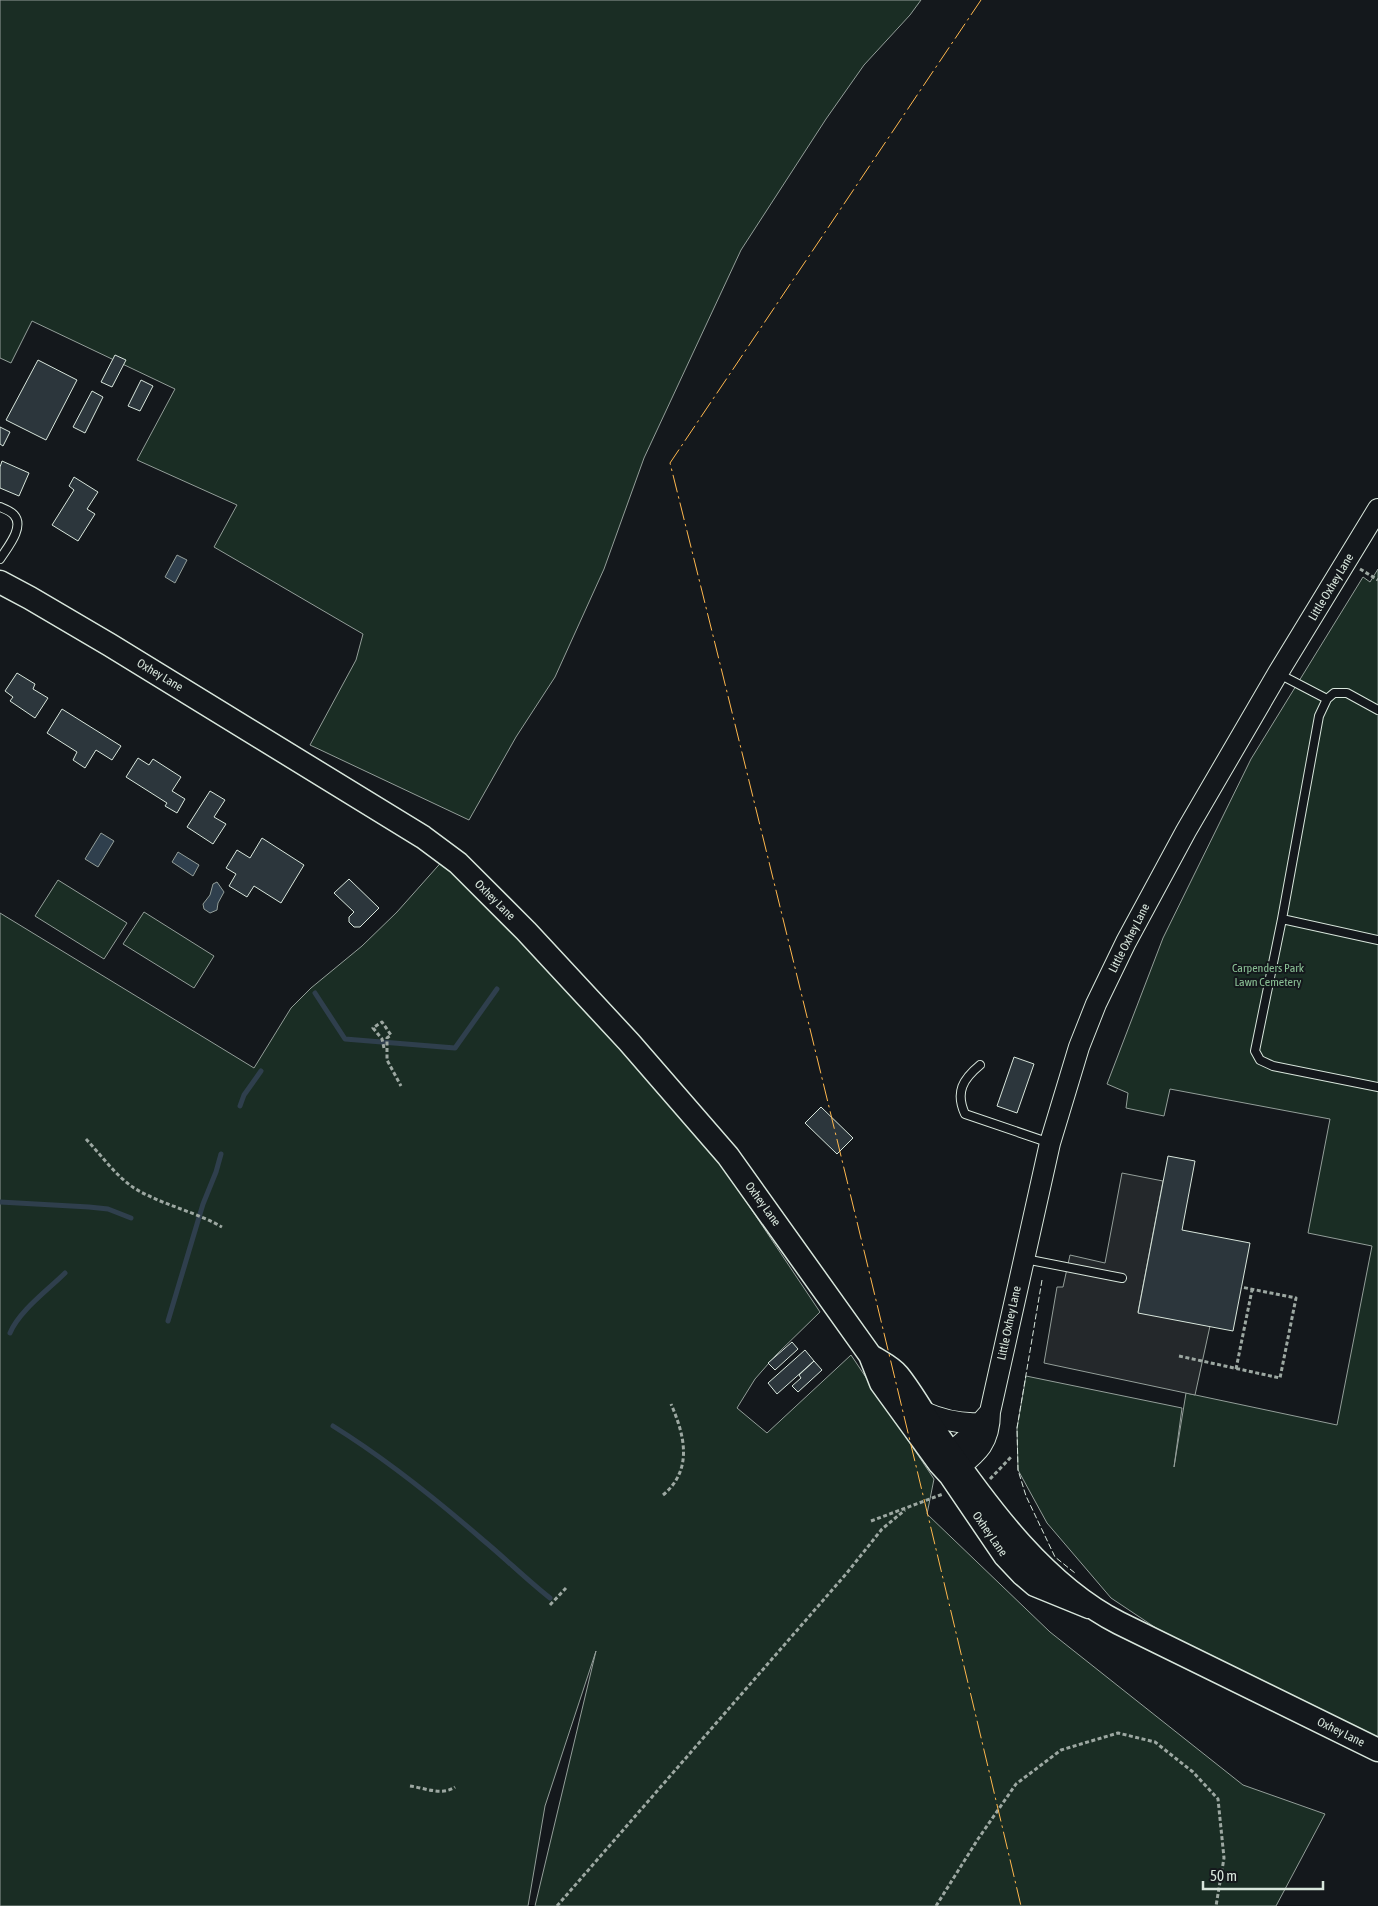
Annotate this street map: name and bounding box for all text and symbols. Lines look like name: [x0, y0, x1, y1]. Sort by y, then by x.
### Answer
street label: Little Oxhey Lane: [1306, 551, 1356, 623]
street label: Oxhey Lane: [134, 656, 186, 694]
street label: Oxhey Lane: [472, 877, 518, 923]
street label: Little Oxhey Lane: [1106, 901, 1152, 975]
park label: Carpenders Park Lawn Cemetery: [1232, 961, 1305, 989]
street label: Oxhey Lane: [742, 1179, 784, 1229]
street label: Little Oxhey Lane: [994, 1285, 1024, 1361]
street label: Oxhey Lane: [970, 1509, 1010, 1559]
street label: Oxhey Lane: [1315, 1715, 1367, 1749]
scale bar: [1203, 1858, 1323, 1890]
text: 50 m: [1210, 1867, 1237, 1884]

